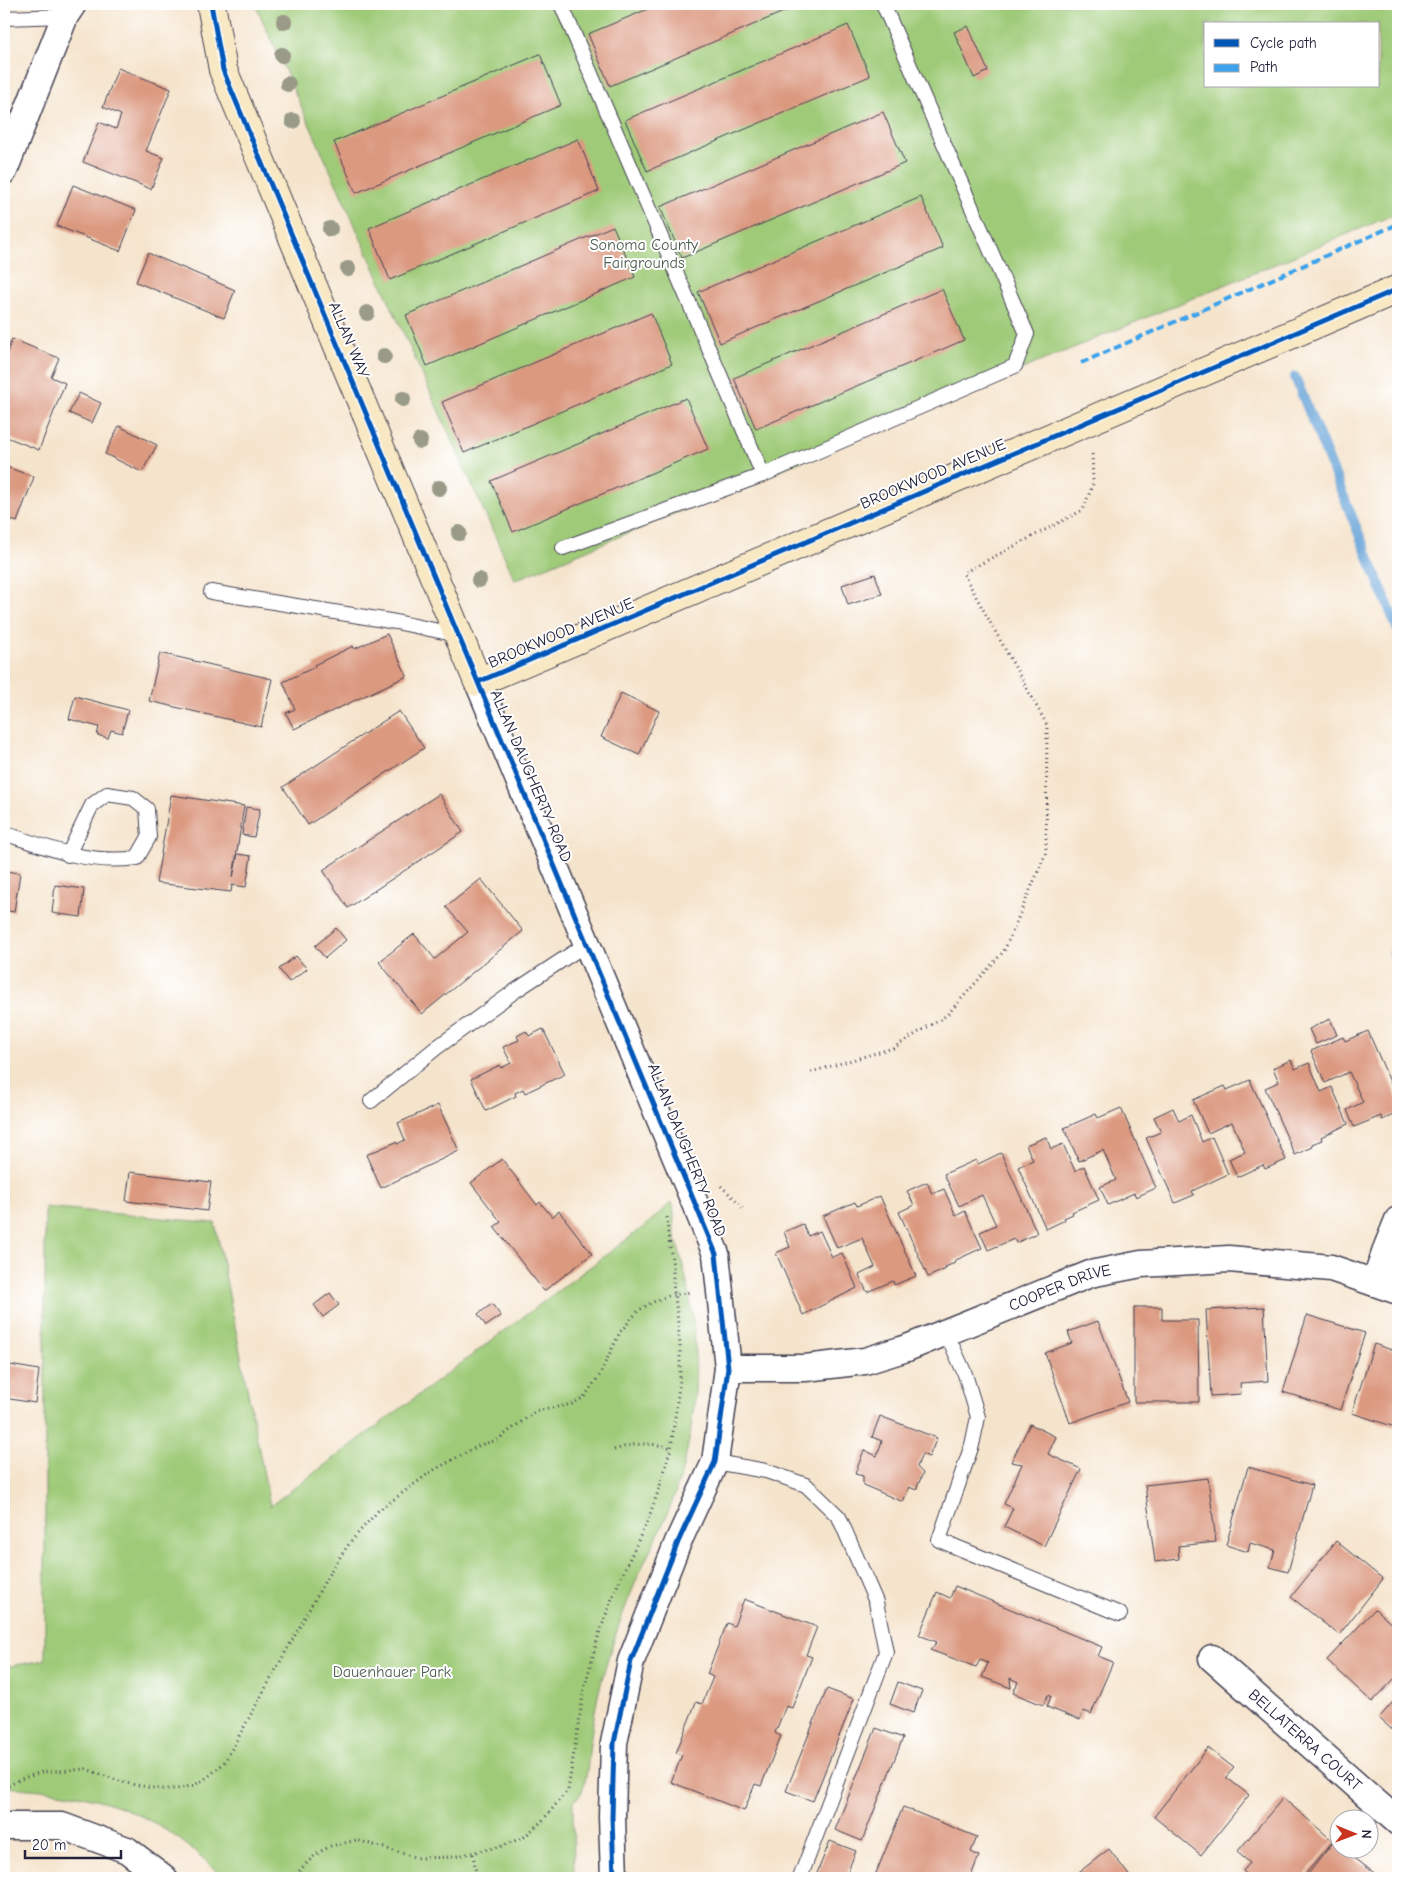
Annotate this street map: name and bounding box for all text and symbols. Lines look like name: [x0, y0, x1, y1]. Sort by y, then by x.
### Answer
legend: [1204, 22, 1380, 88]
text: Cycle path: [1250, 34, 1317, 52]
text: Path: [1250, 58, 1278, 76]
park label: Sonoma County Fairgrounds: [590, 236, 699, 272]
street label: ALLAN WAY: [325, 299, 373, 381]
street label: BROOKWOOD AVENUE: [858, 435, 1009, 513]
street label: BROOKWOOD AVENUE: [486, 594, 637, 672]
street label: ALLAN DAUGHERTY ROAD: [486, 687, 576, 865]
street label: ALLAN DAUGHERTY ROAD: [644, 1061, 730, 1239]
street label: COOPER DRIVE: [1006, 1261, 1113, 1315]
park label: Dauenhauer Park: [333, 1663, 452, 1681]
street label: BELLATERRA COURT: [1245, 1685, 1366, 1795]
north arrow: [1330, 1810, 1380, 1860]
scale bar: [25, 1827, 121, 1859]
text: N: [1358, 1830, 1375, 1839]
text: 20 m: [32, 1836, 66, 1854]

